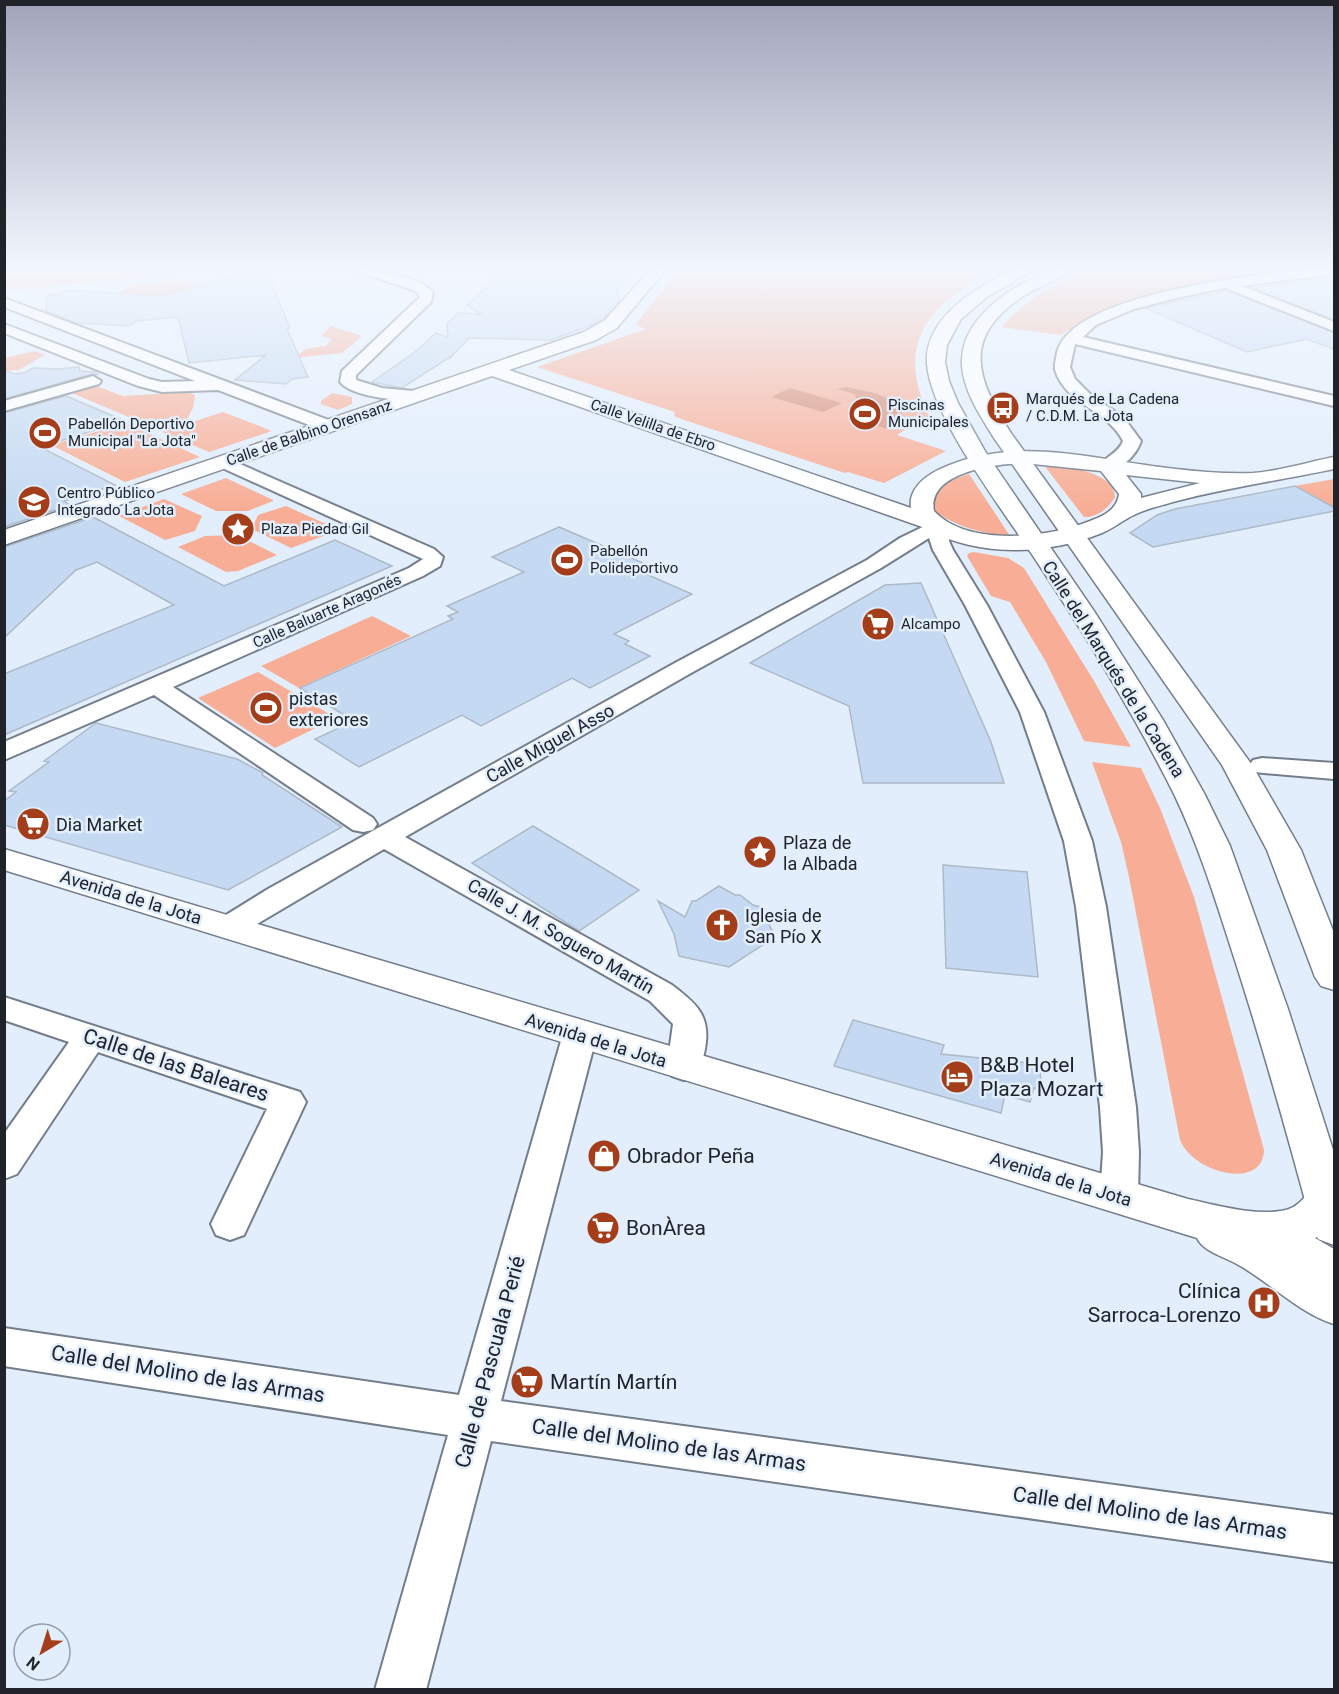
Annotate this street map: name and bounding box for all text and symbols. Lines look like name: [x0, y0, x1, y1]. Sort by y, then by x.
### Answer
bus stop icon: Marqués de La Cadena / C.D.M. La Jota: [985, 390, 1021, 426]
place label: Marqués de La Cadena / C.D.M. La Jota: [1026, 390, 1179, 425]
street label: Calle Velilla de Ebro: [588, 395, 718, 455]
street label: Calle de Balbino Orensanz: [224, 396, 394, 470]
sports icon: Piscinas Municipales: [847, 396, 883, 432]
place label: Piscinas Municipales: [888, 396, 969, 431]
sports icon: Pabellón Deportivo Municipal "La Jota": [27, 415, 63, 451]
place label: Pabellón Deportivo Municipal "La Jota": [68, 415, 196, 450]
school or university icon: Centro Público Integrado La Jota: [16, 484, 52, 520]
place label: Centro Público Integrado La Jota: [57, 484, 174, 519]
place icon: Plaza Piedad Gil: [220, 511, 256, 547]
place label: Plaza Piedad Gil: [261, 520, 369, 538]
sports icon: Pabellón Polideportivo: [549, 542, 585, 578]
place label: Pabellón Polideportivo: [590, 542, 678, 577]
street label: Calle del Marqués de la Cadena: [1038, 557, 1190, 781]
street label: Calle Baluarte Aragonés: [250, 570, 404, 652]
supermarket icon: Alcampo: [860, 606, 896, 642]
place label: Alcampo: [901, 615, 961, 633]
place label: pistas exteriores: [289, 688, 368, 730]
sports icon: pistas exteriores: [248, 690, 284, 726]
street label: Calle Miguel Asso: [482, 699, 618, 787]
supermarket icon: Dia Market: [15, 806, 51, 842]
place label: Dia Market: [56, 814, 143, 835]
place label: Plaza de la Albada: [783, 832, 858, 874]
place icon: Plaza de la Albada: [742, 834, 778, 870]
street label: Avenida de la Jota: [58, 865, 204, 929]
street label: Calle J. M. Soguero Martín: [464, 874, 658, 998]
place label: Iglesia de San Pío X: [745, 905, 822, 947]
church icon: Iglesia de San Pío X: [704, 907, 740, 943]
street label: Avenida de la Jota: [523, 1008, 669, 1072]
street label: Calle de las Baleares: [80, 1024, 272, 1106]
place label: B&B Hotel Plaza Mozart: [980, 1053, 1103, 1101]
hotel icon: B&B Hotel Plaza Mozart: [939, 1059, 975, 1095]
shop icon: Obrador Peña: [586, 1138, 622, 1174]
place label: Obrador Peña: [627, 1144, 755, 1168]
street label: Avenida de la Jota: [988, 1147, 1134, 1211]
supermarket icon: BonÀrea: [585, 1210, 621, 1246]
place label: BonÀrea: [626, 1216, 706, 1240]
street label: Calle de Pascuala Perié: [450, 1253, 530, 1471]
place label: Clínica Sarroca-Lorenzo: [1088, 1279, 1241, 1327]
hospital icon: Clínica Sarroca-Lorenzo: [1246, 1285, 1282, 1321]
street label: Calle del Molino de las Armas: [50, 1341, 326, 1407]
supermarket icon: Martín Martín: [509, 1364, 545, 1400]
place label: Martín Martín: [550, 1370, 677, 1394]
street label: Calle del Molino de las Armas: [530, 1414, 808, 1476]
street label: Calle del Molino de las Armas: [1011, 1482, 1289, 1544]
north arrow: [12, 1622, 72, 1682]
text: N: [23, 1652, 43, 1674]

